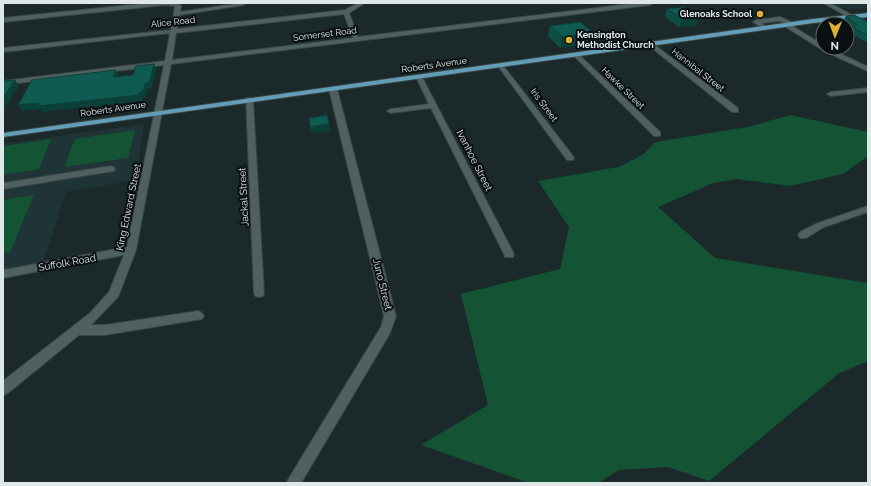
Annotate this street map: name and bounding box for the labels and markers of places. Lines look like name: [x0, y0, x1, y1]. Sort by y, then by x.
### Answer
place label: Glenoaks School: [680, 9, 752, 19]
marker: Glenoaks School: [755, 9, 765, 19]
place label: Kensington Methodist Church: [577, 30, 654, 50]
marker: Kensington Methodist Church: [564, 35, 574, 45]

